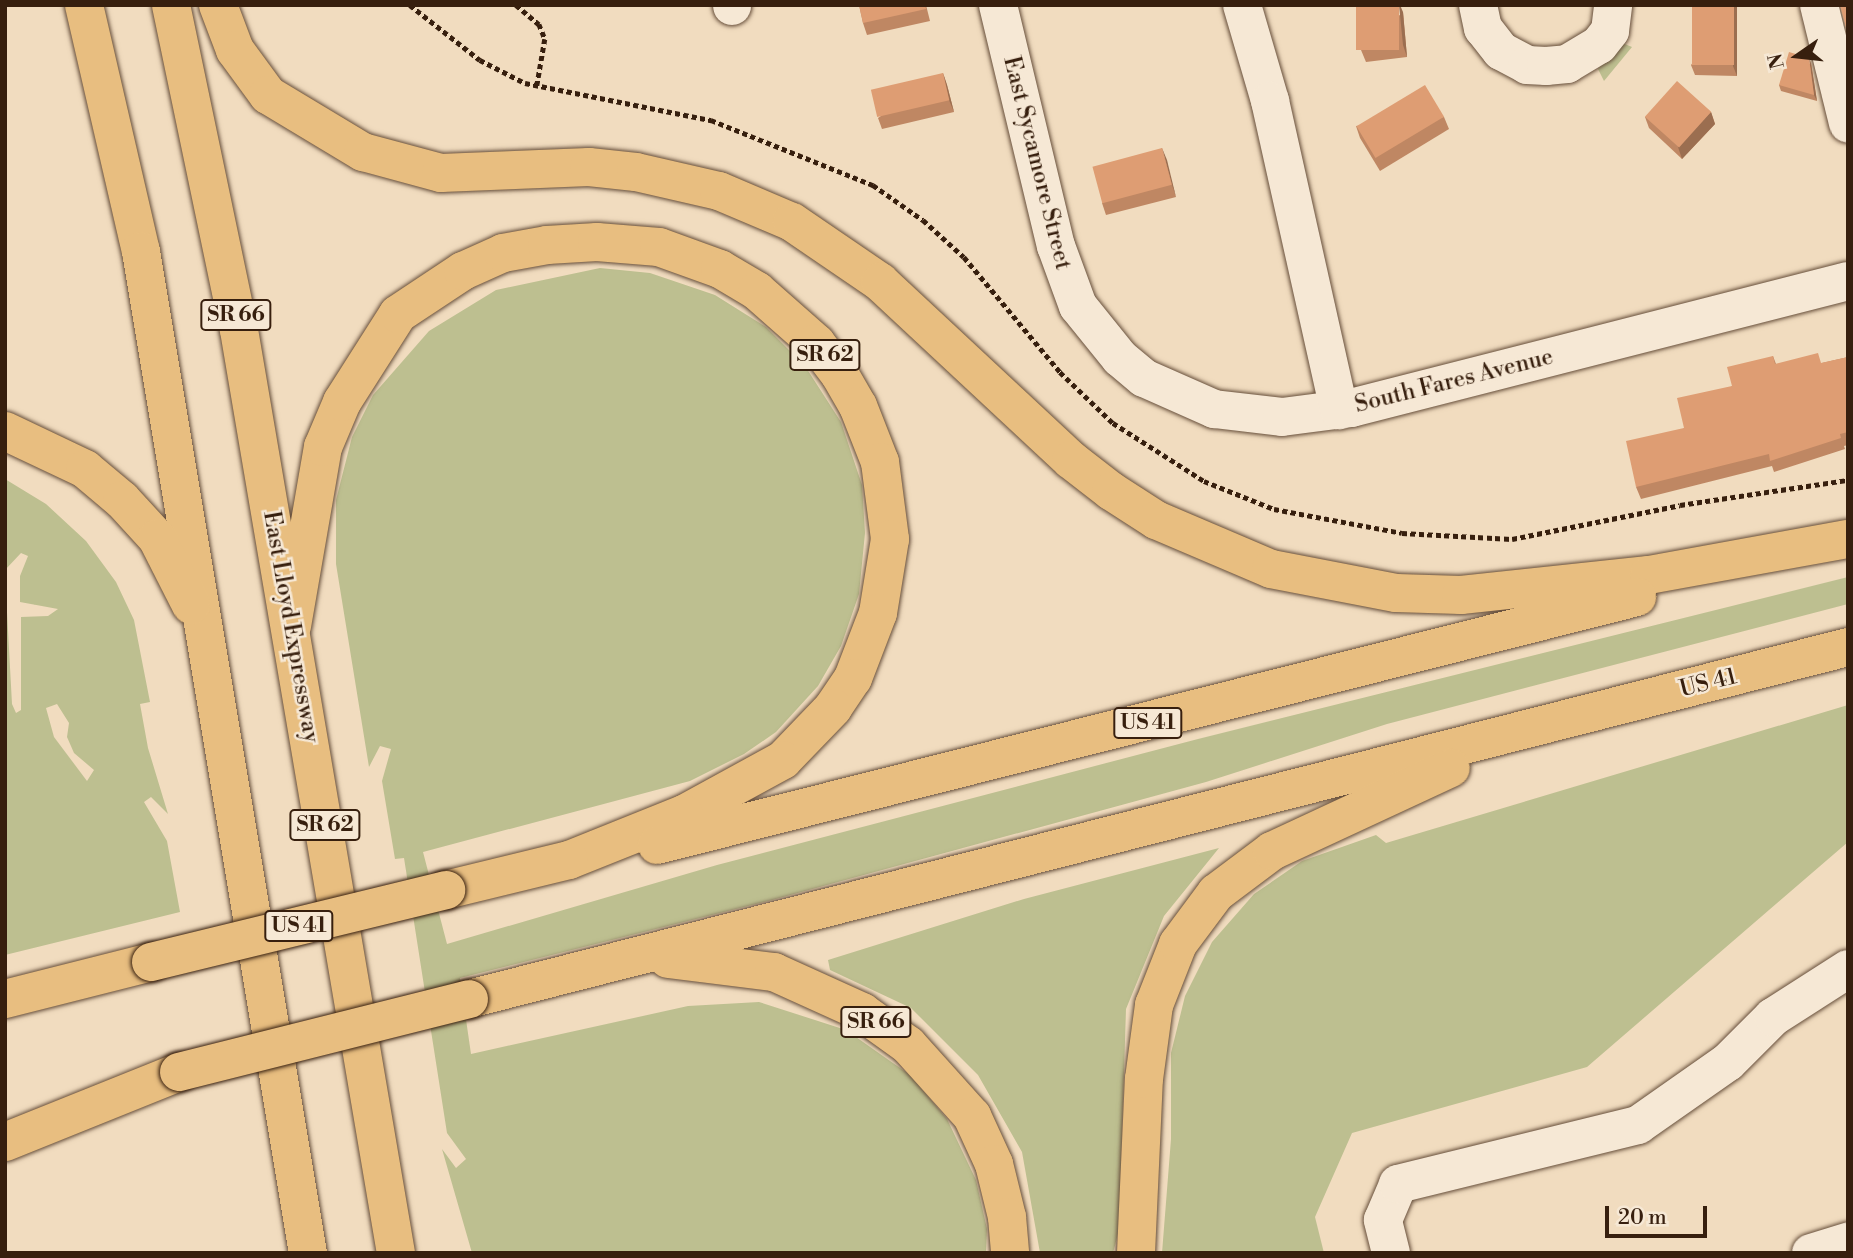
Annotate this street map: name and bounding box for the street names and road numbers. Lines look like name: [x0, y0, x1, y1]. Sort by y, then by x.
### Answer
street label: East Sycamore Street: [997, 53, 1077, 273]
road number: SR 66: [199, 298, 273, 332]
road number: SR 62: [788, 338, 862, 372]
street label: South Fares Avenue: [1352, 343, 1556, 419]
street label: East Lloyd Expressway: [257, 509, 325, 745]
street label: US 41: [1676, 663, 1740, 703]
road number: US 41: [1113, 706, 1183, 740]
road number: SR 62: [288, 808, 362, 842]
road number: US 41: [264, 908, 334, 944]
road number: SR 66: [839, 1004, 913, 1040]

